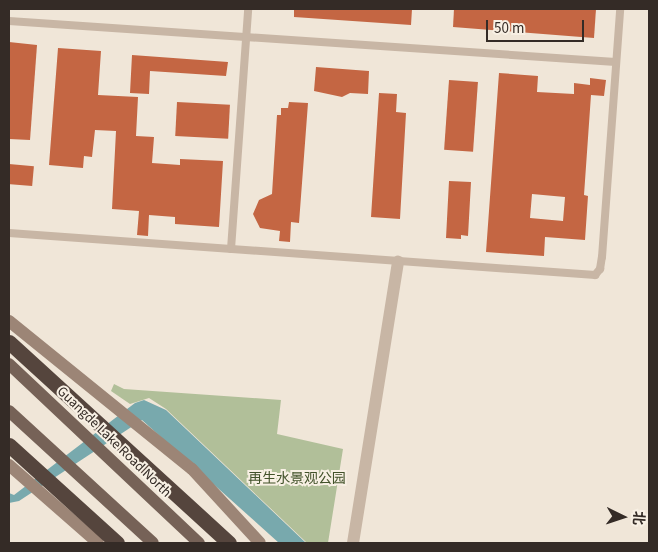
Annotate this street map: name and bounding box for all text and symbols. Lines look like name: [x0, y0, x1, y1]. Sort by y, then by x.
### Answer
scale bar: [488, 10, 586, 42]
text: 50 m: [494, 18, 524, 39]
street label: Guangde Lake Road North: [53, 383, 175, 501]
park label: 再生水景观公园: [248, 471, 346, 487]
north arrow: [598, 492, 648, 542]
text: 北: [627, 510, 648, 526]

